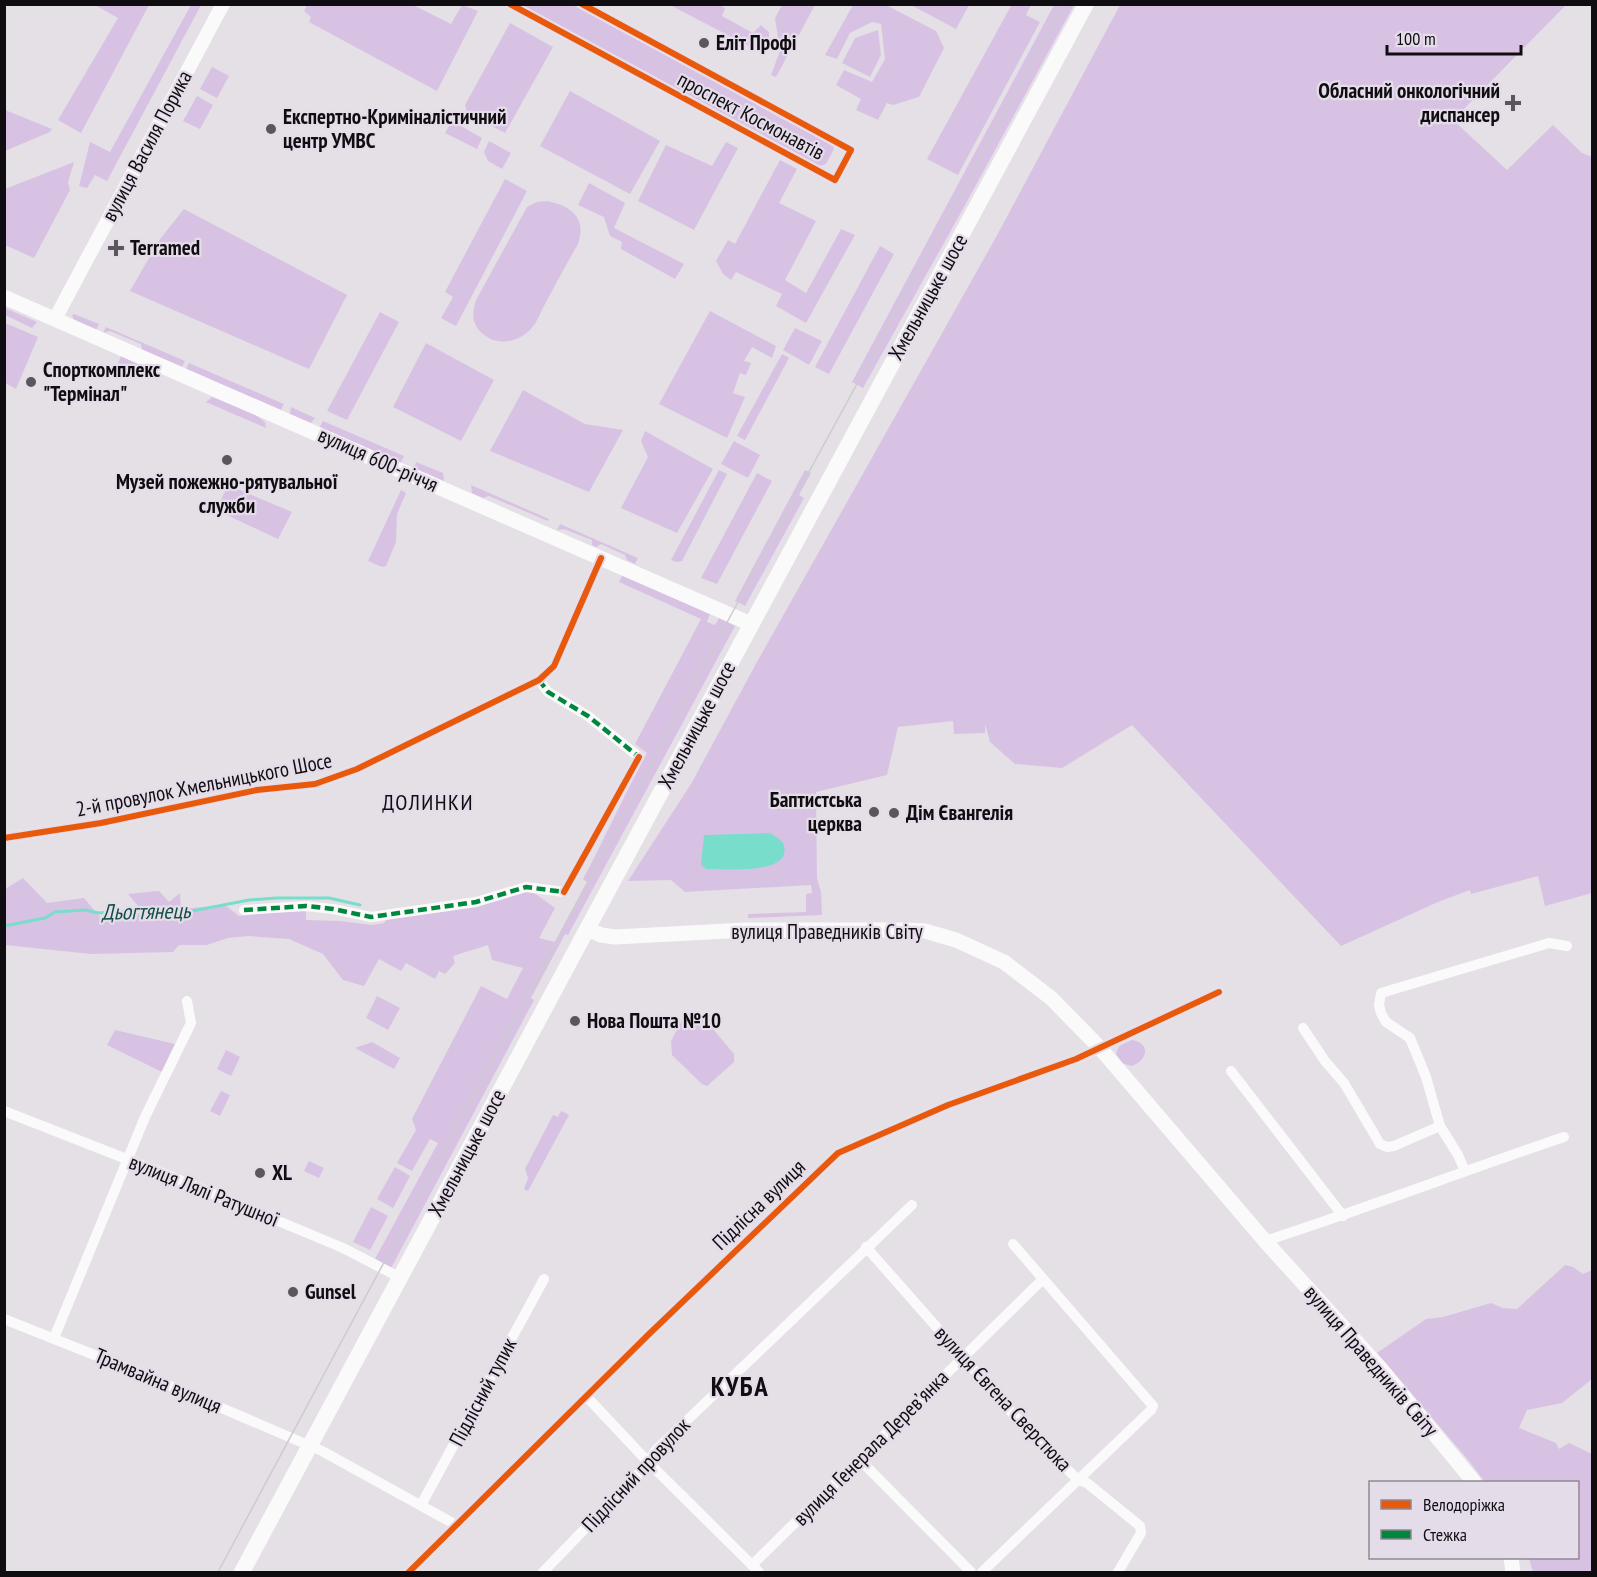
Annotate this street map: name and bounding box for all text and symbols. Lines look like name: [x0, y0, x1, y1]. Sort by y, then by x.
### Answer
scale bar: [1387, 18, 1520, 56]
text: 100 m: [1396, 27, 1436, 50]
place label: Еліт Профі: [716, 29, 797, 56]
marker: Еліт Профі: [697, 36, 711, 50]
street label: проспект Космонавтів: [673, 65, 829, 166]
street label: вулиця Василя Порика: [95, 66, 198, 226]
place label: Обласний онкологічний диспансер: [1318, 77, 1500, 128]
marker: Обласний онкологічний диспансер: [1504, 94, 1522, 112]
place label: Експертно-Криміналістичний центр УМВС: [283, 103, 506, 154]
marker: Експертно-Криміналістичний центр УМВС: [264, 122, 278, 136]
street label: Хмельницьке шосе: [882, 229, 973, 365]
place label: Terramed: [130, 234, 200, 261]
marker: Terramed: [107, 239, 125, 257]
place label: Спорткомплекс "Термінал": [43, 356, 161, 407]
marker: Спорткомплекс "Термінал": [24, 375, 38, 389]
street label: вулиця 600-річчя: [314, 421, 442, 498]
marker: Музей пожежно-рятувальної служби: [220, 453, 234, 467]
place label: Музей пожежно-рятувальної служби: [116, 468, 338, 519]
street label: Хмельницьке шосе: [652, 657, 741, 793]
street label: 2-й провулок Хмельницького Шосе: [74, 746, 334, 823]
place label: Баптистська церква: [770, 786, 862, 837]
district label: ДОЛИНКИ: [382, 788, 474, 816]
place label: Дім Євангелія: [906, 799, 1013, 826]
marker: Баптистська церква: [867, 805, 881, 819]
marker: Дім Євангелія: [887, 806, 901, 820]
water label: Дьогтянець: [100, 896, 191, 926]
street label: вулиця Праведників Світу: [731, 918, 923, 945]
place label: Нова Пошта №10: [587, 1007, 721, 1034]
marker: Нова Пошта №10: [568, 1014, 582, 1028]
street label: Хмельницьке шосе: [422, 1085, 511, 1221]
street label: вулиця Лялі Ратушної: [125, 1148, 283, 1233]
street label: Підлісна вулиця: [706, 1154, 811, 1256]
place label: XL: [272, 1159, 292, 1186]
marker: XL: [253, 1166, 267, 1180]
place label: Gunsel: [305, 1278, 357, 1305]
street label: вулиця Праведників Світу: [1298, 1280, 1444, 1442]
marker: Gunsel: [286, 1285, 300, 1299]
street label: вулиця Євгена Сверстюка: [929, 1320, 1078, 1477]
street label: Підлісний тупик: [443, 1333, 522, 1451]
street label: Трамвайна вулиця: [91, 1342, 226, 1419]
street label: вулиця Генерала Деревʼянка: [787, 1364, 954, 1531]
district label: КУБА: [711, 1369, 769, 1403]
street label: Підлісний провулок: [576, 1412, 696, 1538]
legend: [1369, 1481, 1579, 1559]
text: Велодоріжка: [1423, 1493, 1505, 1516]
text: Стежка: [1423, 1523, 1467, 1546]

